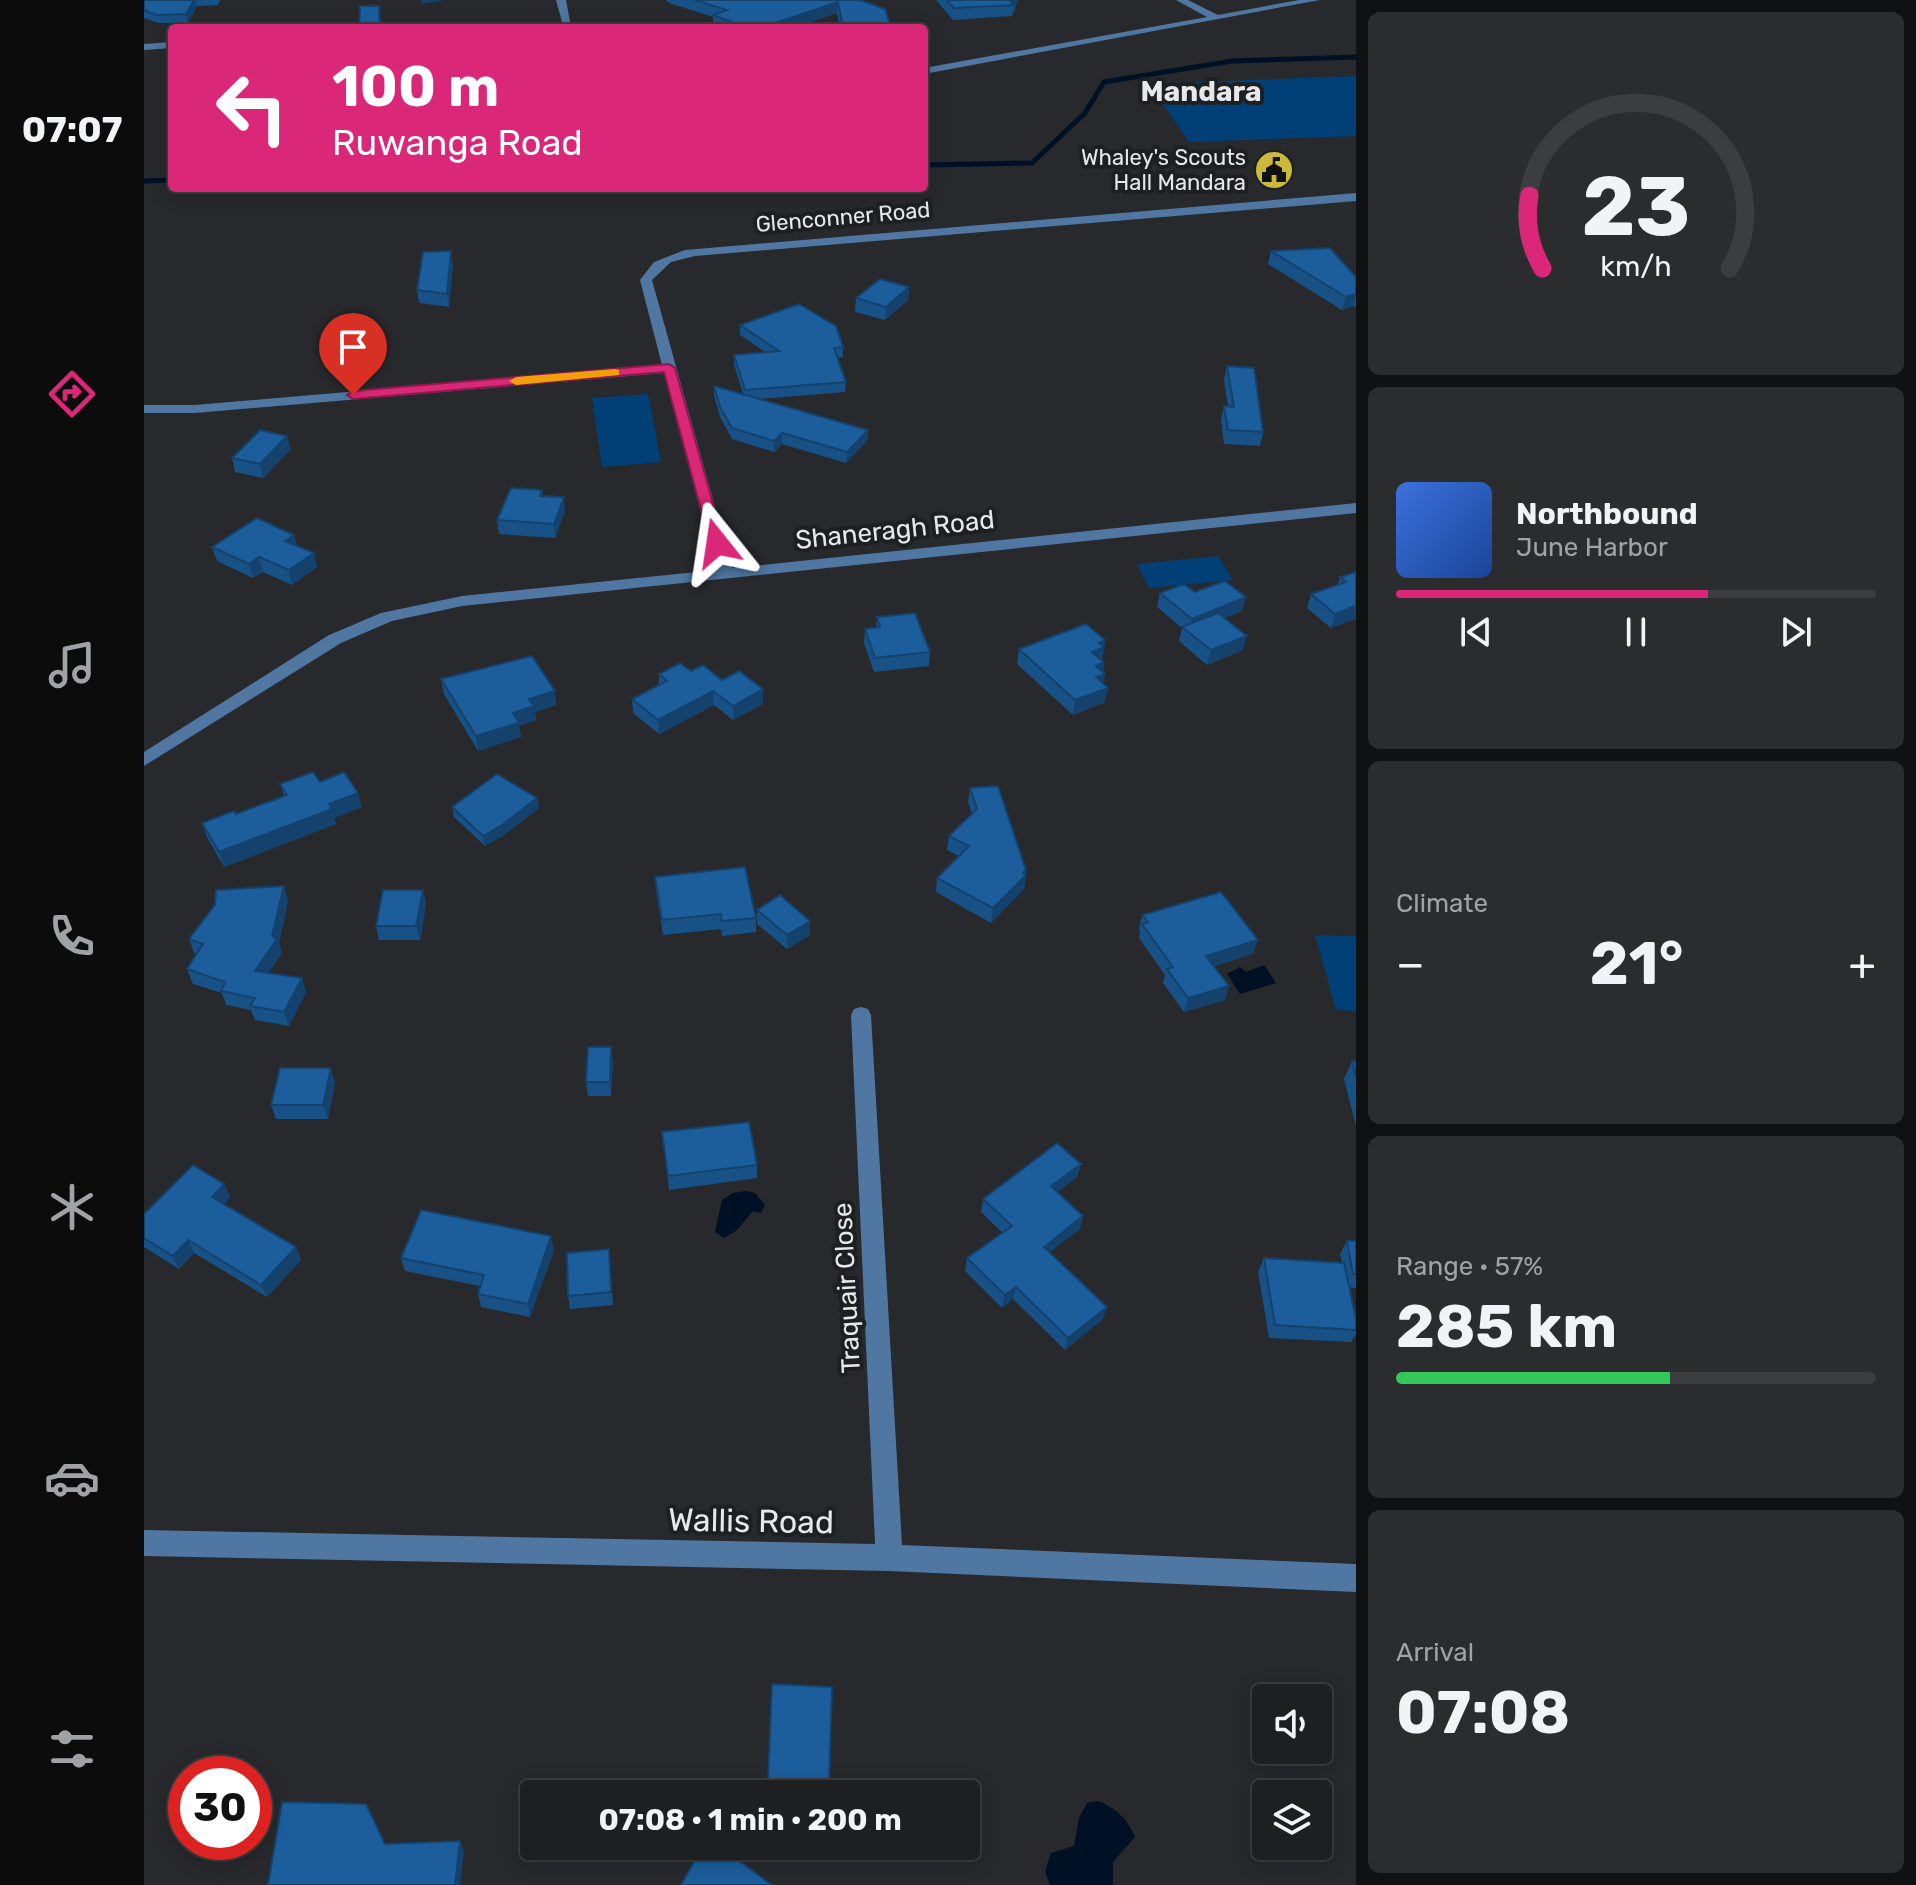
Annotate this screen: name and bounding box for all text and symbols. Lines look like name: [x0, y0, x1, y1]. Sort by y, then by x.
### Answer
text: 100 m: [332, 54, 499, 120]
icon: left: [200, 56, 304, 160]
district label: Mandara: [1141, 75, 1261, 108]
text: 07:07: [22, 108, 122, 151]
text: Ruwanga Road: [332, 121, 583, 164]
place label: Whaley's Scouts Hall Mandara: [1081, 144, 1246, 196]
public building icon: Whaley's Scouts Hall Mandara: [1253, 149, 1295, 191]
text: 23: [1582, 157, 1690, 256]
street label: Glenconner Road: [755, 196, 931, 238]
text: km/h: [1600, 249, 1672, 283]
pin: [319, 313, 387, 395]
icon: arrive: [331, 325, 375, 369]
icon: directions: [44, 366, 100, 422]
text: Northbound: [1516, 496, 1698, 532]
position arrow: [675, 501, 759, 585]
street label: Shaneragh Road: [794, 504, 996, 556]
text: June Harbor: [1516, 532, 1668, 563]
icon: previous: [1454, 610, 1498, 654]
icon: pause: [1614, 610, 1658, 654]
icon: next: [1774, 610, 1818, 654]
icon: music: [44, 637, 100, 693]
text: Climate: [1396, 888, 1488, 919]
icon: phone: [44, 908, 100, 964]
text: 21°: [1590, 928, 1683, 999]
text: −: [1396, 938, 1425, 990]
text: +: [1849, 938, 1876, 990]
icon: climate: [44, 1179, 100, 1235]
street label: Traquair Close: [827, 1202, 867, 1374]
text: Range · 57%: [1396, 1251, 1543, 1282]
text: 285 km: [1396, 1291, 1617, 1362]
icon: car: [44, 1450, 100, 1506]
street label: Wallis Road: [668, 1501, 834, 1541]
text: Arrival: [1396, 1637, 1474, 1668]
text: 07:08: [1396, 1677, 1570, 1748]
map controls: [1252, 1684, 1332, 1860]
button: sound: [1252, 1684, 1332, 1764]
icon: filters: [44, 1721, 100, 1777]
speed limit sign: 30: [168, 1756, 272, 1860]
button: layers: [1252, 1780, 1332, 1860]
text: 07:08 · 1 min · 200 m: [598, 1802, 902, 1838]

